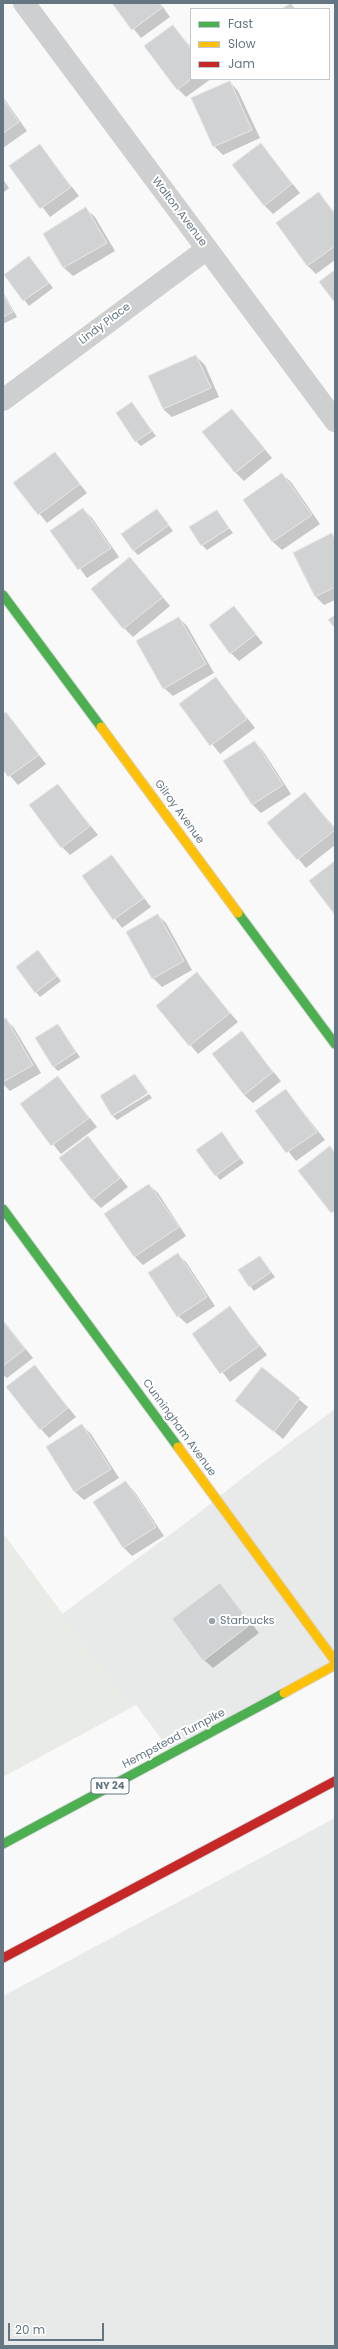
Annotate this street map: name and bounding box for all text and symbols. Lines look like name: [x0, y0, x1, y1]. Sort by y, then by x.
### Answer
legend: [190, 8, 330, 80]
text: Fast: [228, 15, 253, 32]
text: Slow: [228, 35, 256, 52]
text: Jam: [228, 55, 255, 72]
street label: Walton Avenue: [149, 175, 209, 249]
street label: Lindy Place: [77, 300, 133, 348]
street label: Gilroy Avenue: [151, 778, 207, 846]
street label: Cunningham Avenue: [139, 1377, 219, 1479]
place label: Starbucks: [220, 1614, 275, 1628]
marker: Starbucks: [207, 1616, 217, 1626]
street label: Hempstead Turnpike: [120, 1706, 228, 1772]
road number: NY 24: [91, 1778, 129, 1794]
scale bar: [10, 2315, 106, 2341]
text: 20 m: [15, 2321, 45, 2338]

